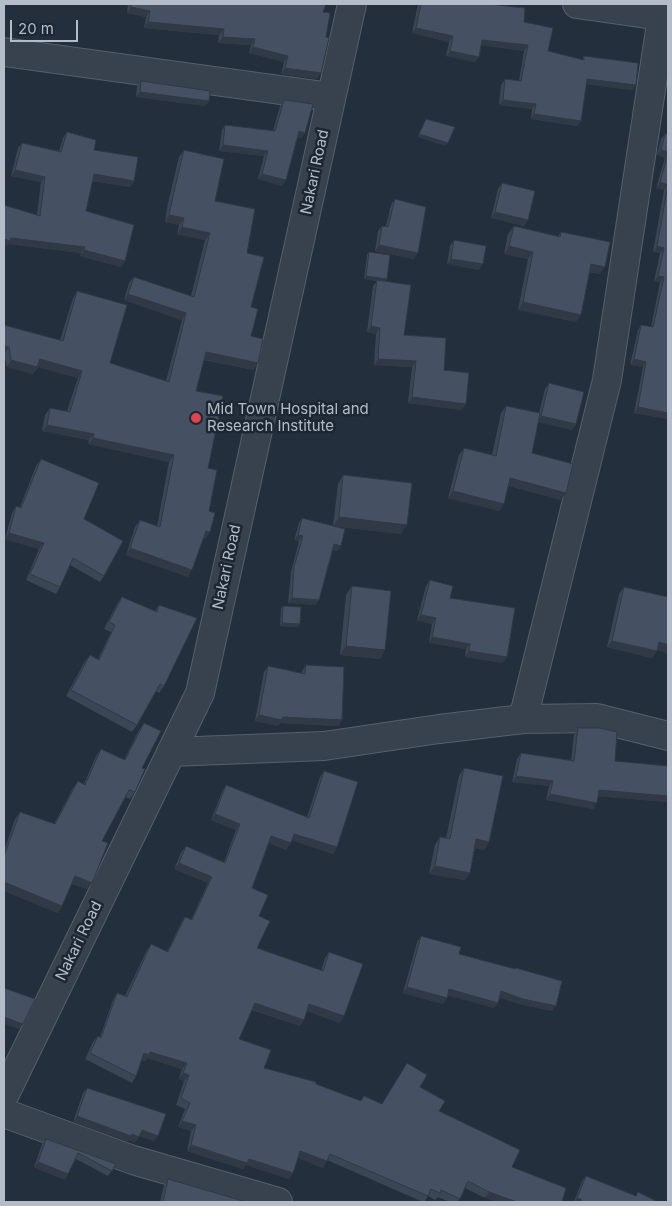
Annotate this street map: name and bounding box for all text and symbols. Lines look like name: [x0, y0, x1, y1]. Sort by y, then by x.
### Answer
scale bar: [12, 10, 80, 42]
text: 20 m: [18, 19, 54, 38]
street label: Nakari Road: [297, 128, 333, 216]
place label: Mid Town Hospital and Research Institute: [207, 400, 369, 435]
marker: Mid Town Hospital and Research Institute: [189, 411, 203, 425]
street label: Nakari Road: [209, 523, 245, 611]
street label: Nakari Road: [52, 898, 106, 984]

